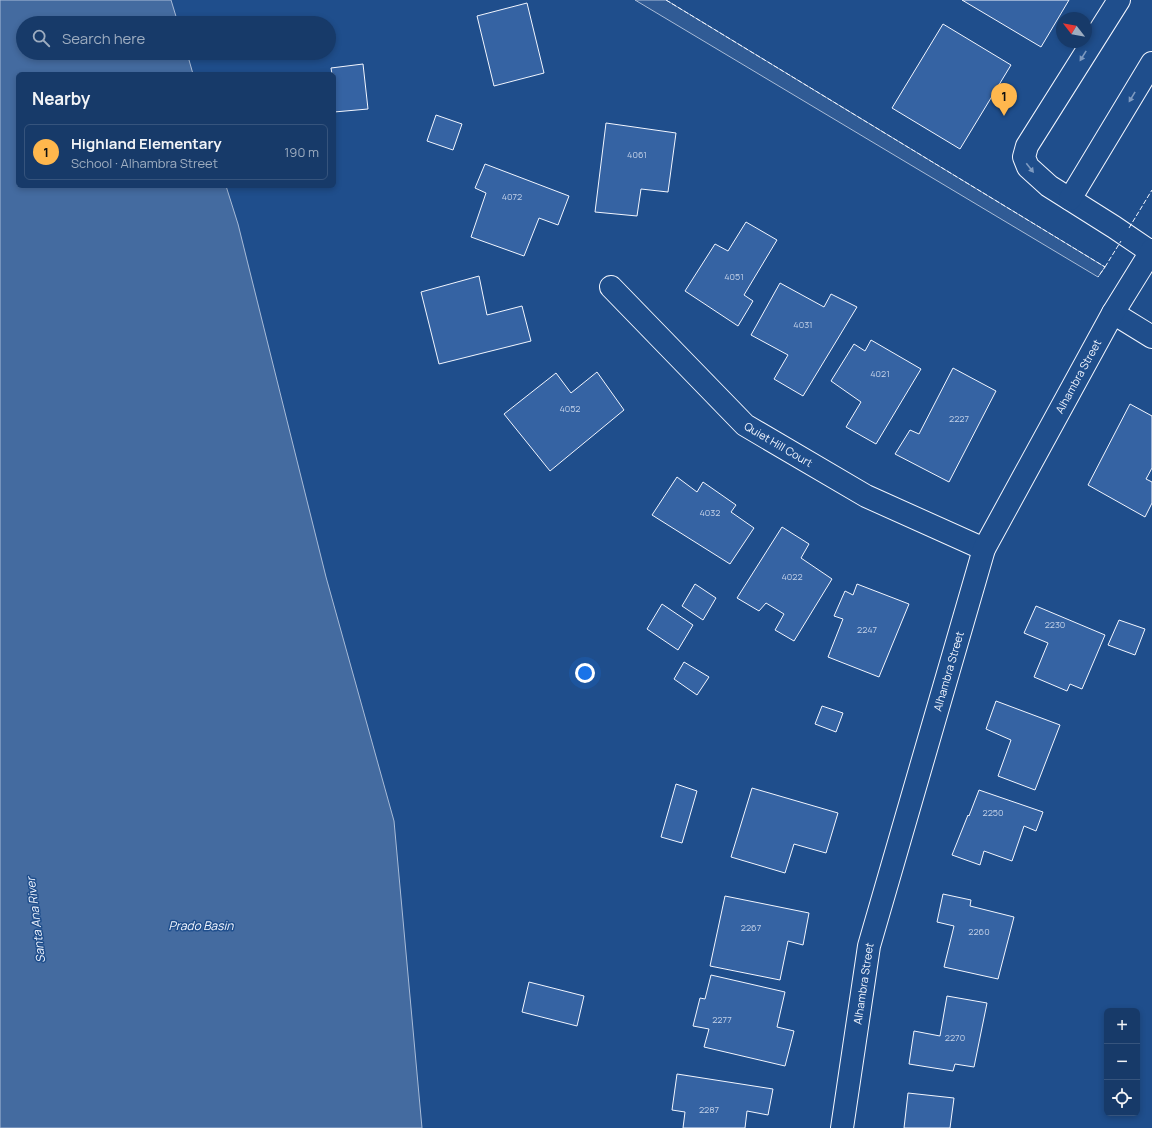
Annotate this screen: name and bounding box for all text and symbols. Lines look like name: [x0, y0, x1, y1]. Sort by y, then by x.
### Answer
north arrow: [1056, 12, 1092, 48]
search box: [16, 16, 336, 60]
icon: search: [30, 27, 52, 49]
text: Search here: [62, 28, 145, 49]
one-way arrow: [1079, 50, 1086, 62]
pin: 1: [991, 83, 1017, 116]
text: Nearby: [32, 87, 90, 110]
one-way arrow: [1129, 91, 1136, 103]
text: Highland Elementary: [71, 133, 222, 154]
text: 1: [43, 143, 49, 161]
text: 190 m: [284, 143, 319, 161]
house number: 4061: [627, 148, 647, 161]
text: School · Alhambra Street: [71, 154, 218, 172]
one-way arrow: [1026, 162, 1035, 173]
house number: 4072: [502, 190, 522, 203]
house number: 4051: [724, 270, 744, 283]
house number: 4031: [793, 318, 813, 331]
street label: Alhambra Street: [1052, 336, 1104, 416]
house number: 4021: [870, 367, 890, 380]
house number: 4052: [560, 402, 580, 415]
house number: 2227: [949, 412, 969, 425]
street label: Quiet Hill Court: [742, 418, 816, 470]
house number: 4032: [700, 506, 720, 519]
house number: 4022: [781, 570, 803, 583]
house number: 2230: [1045, 618, 1065, 631]
house number: 2247: [857, 623, 877, 636]
street label: Alhambra Street: [929, 629, 967, 713]
your location: [575, 663, 595, 683]
house number: 2250: [983, 806, 1003, 819]
water label: Santa Ana River: [22, 874, 49, 964]
water label: Prado Basin: [169, 917, 234, 934]
house number: 2267: [741, 921, 762, 934]
house number: 2260: [968, 925, 990, 938]
street label: Alhambra Street: [849, 941, 877, 1025]
map controls: [1104, 1008, 1140, 1116]
button: +: [1104, 1008, 1140, 1044]
house number: 2277: [712, 1013, 732, 1026]
house number: 2270: [945, 1031, 965, 1044]
button: −: [1104, 1044, 1140, 1080]
button: locate: [1104, 1080, 1140, 1116]
house number: 2287: [699, 1103, 719, 1116]

